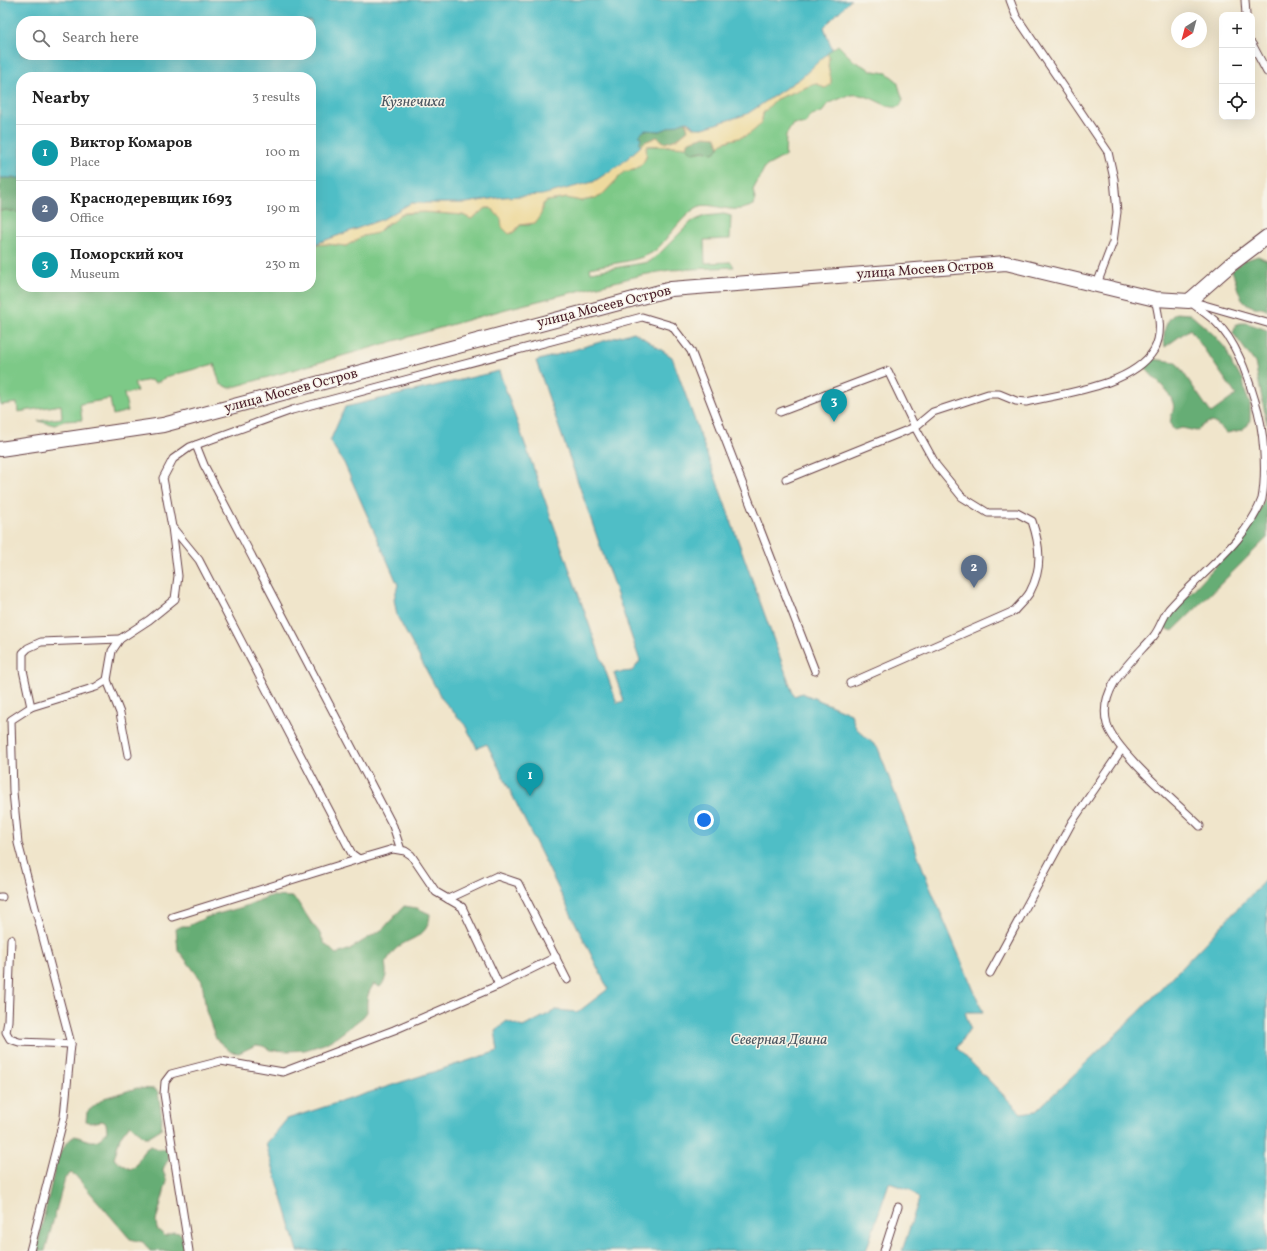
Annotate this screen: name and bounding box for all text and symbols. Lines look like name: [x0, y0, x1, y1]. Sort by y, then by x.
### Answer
north arrow: [1171, 12, 1207, 48]
map controls: [1219, 12, 1255, 120]
button: +: [1219, 12, 1255, 48]
search box: [16, 16, 316, 60]
icon: search: [30, 27, 52, 49]
text: Search here: [62, 28, 139, 49]
button: −: [1219, 48, 1255, 84]
button: locate: [1219, 84, 1255, 120]
text: Nearby: [32, 87, 90, 110]
text: 3 results: [252, 89, 300, 107]
water label: Кузнечиха: [381, 92, 445, 113]
text: Виктор Комаров: [70, 133, 192, 154]
text: 1: [42, 144, 48, 162]
text: 100 m: [265, 144, 300, 162]
text: Place: [70, 154, 100, 172]
text: Краснодеревщик 1693: [70, 189, 232, 210]
text: 2: [42, 200, 48, 218]
text: 190 m: [266, 200, 300, 218]
text: Office: [70, 210, 104, 228]
text: Поморский коч: [70, 245, 183, 266]
text: 3: [42, 256, 48, 274]
text: 230 m: [265, 256, 300, 274]
street label: улица Мосеев Остров: [856, 256, 994, 284]
text: Museum: [70, 266, 120, 284]
street label: улица Мосеев Остров: [535, 281, 673, 333]
street label: улица Мосеев Остров: [222, 364, 360, 418]
pin: 3: [821, 389, 847, 422]
pin: 2: [961, 555, 987, 588]
pin: 1: [517, 763, 543, 796]
your location: [694, 810, 714, 830]
water label: Северная Двина: [731, 1030, 827, 1051]

